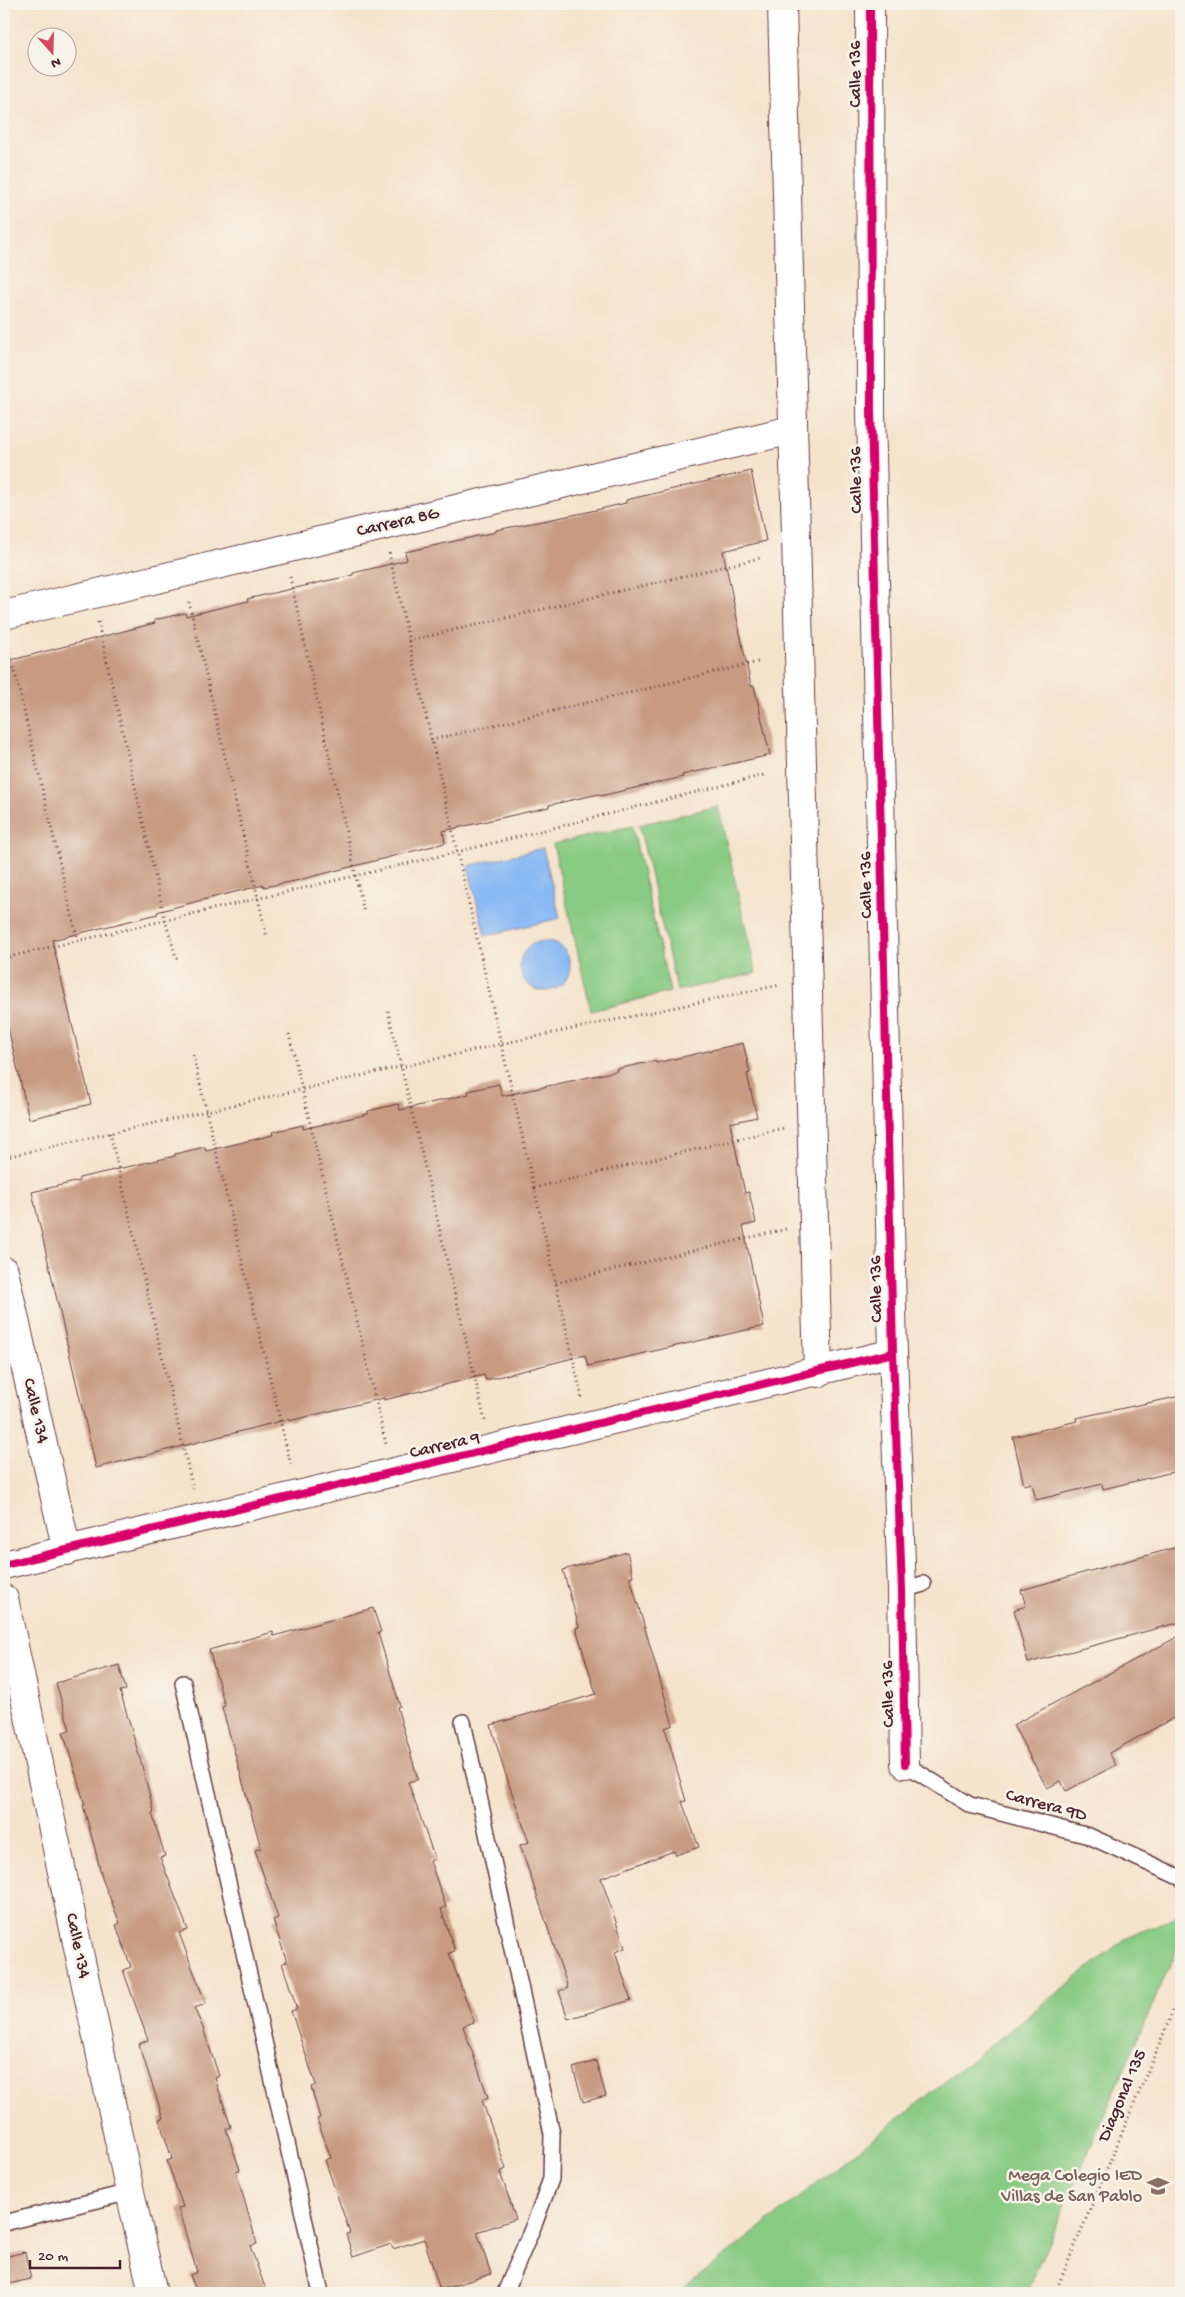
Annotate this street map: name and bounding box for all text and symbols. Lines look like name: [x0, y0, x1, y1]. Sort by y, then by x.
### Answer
north arrow: [28, 28, 78, 78]
street label: Calle 136: [846, 40, 867, 107]
text: N: [48, 52, 63, 71]
street label: Calle 136: [846, 445, 868, 514]
street label: Carrera 8G: [355, 503, 442, 543]
street label: Calle 136: [856, 850, 878, 919]
street label: Calle 136: [866, 1254, 888, 1323]
street label: Calle 134: [17, 1376, 53, 1446]
street label: Carrera 9: [408, 1428, 482, 1464]
street label: Calle 136: [878, 1659, 900, 1728]
street label: Carrera 9D: [1003, 1785, 1089, 1827]
street label: Calle 134: [60, 1911, 94, 1981]
street label: Diagonal 135: [1094, 2047, 1152, 2146]
place label: Mega Colegio IED Villas de San Pablo: [1000, 2166, 1142, 2208]
school or university icon: Mega Colegio IED Villas de San Pablo: [1145, 2173, 1171, 2199]
scale bar: [30, 2237, 120, 2269]
text: 20 m: [38, 2248, 68, 2266]

